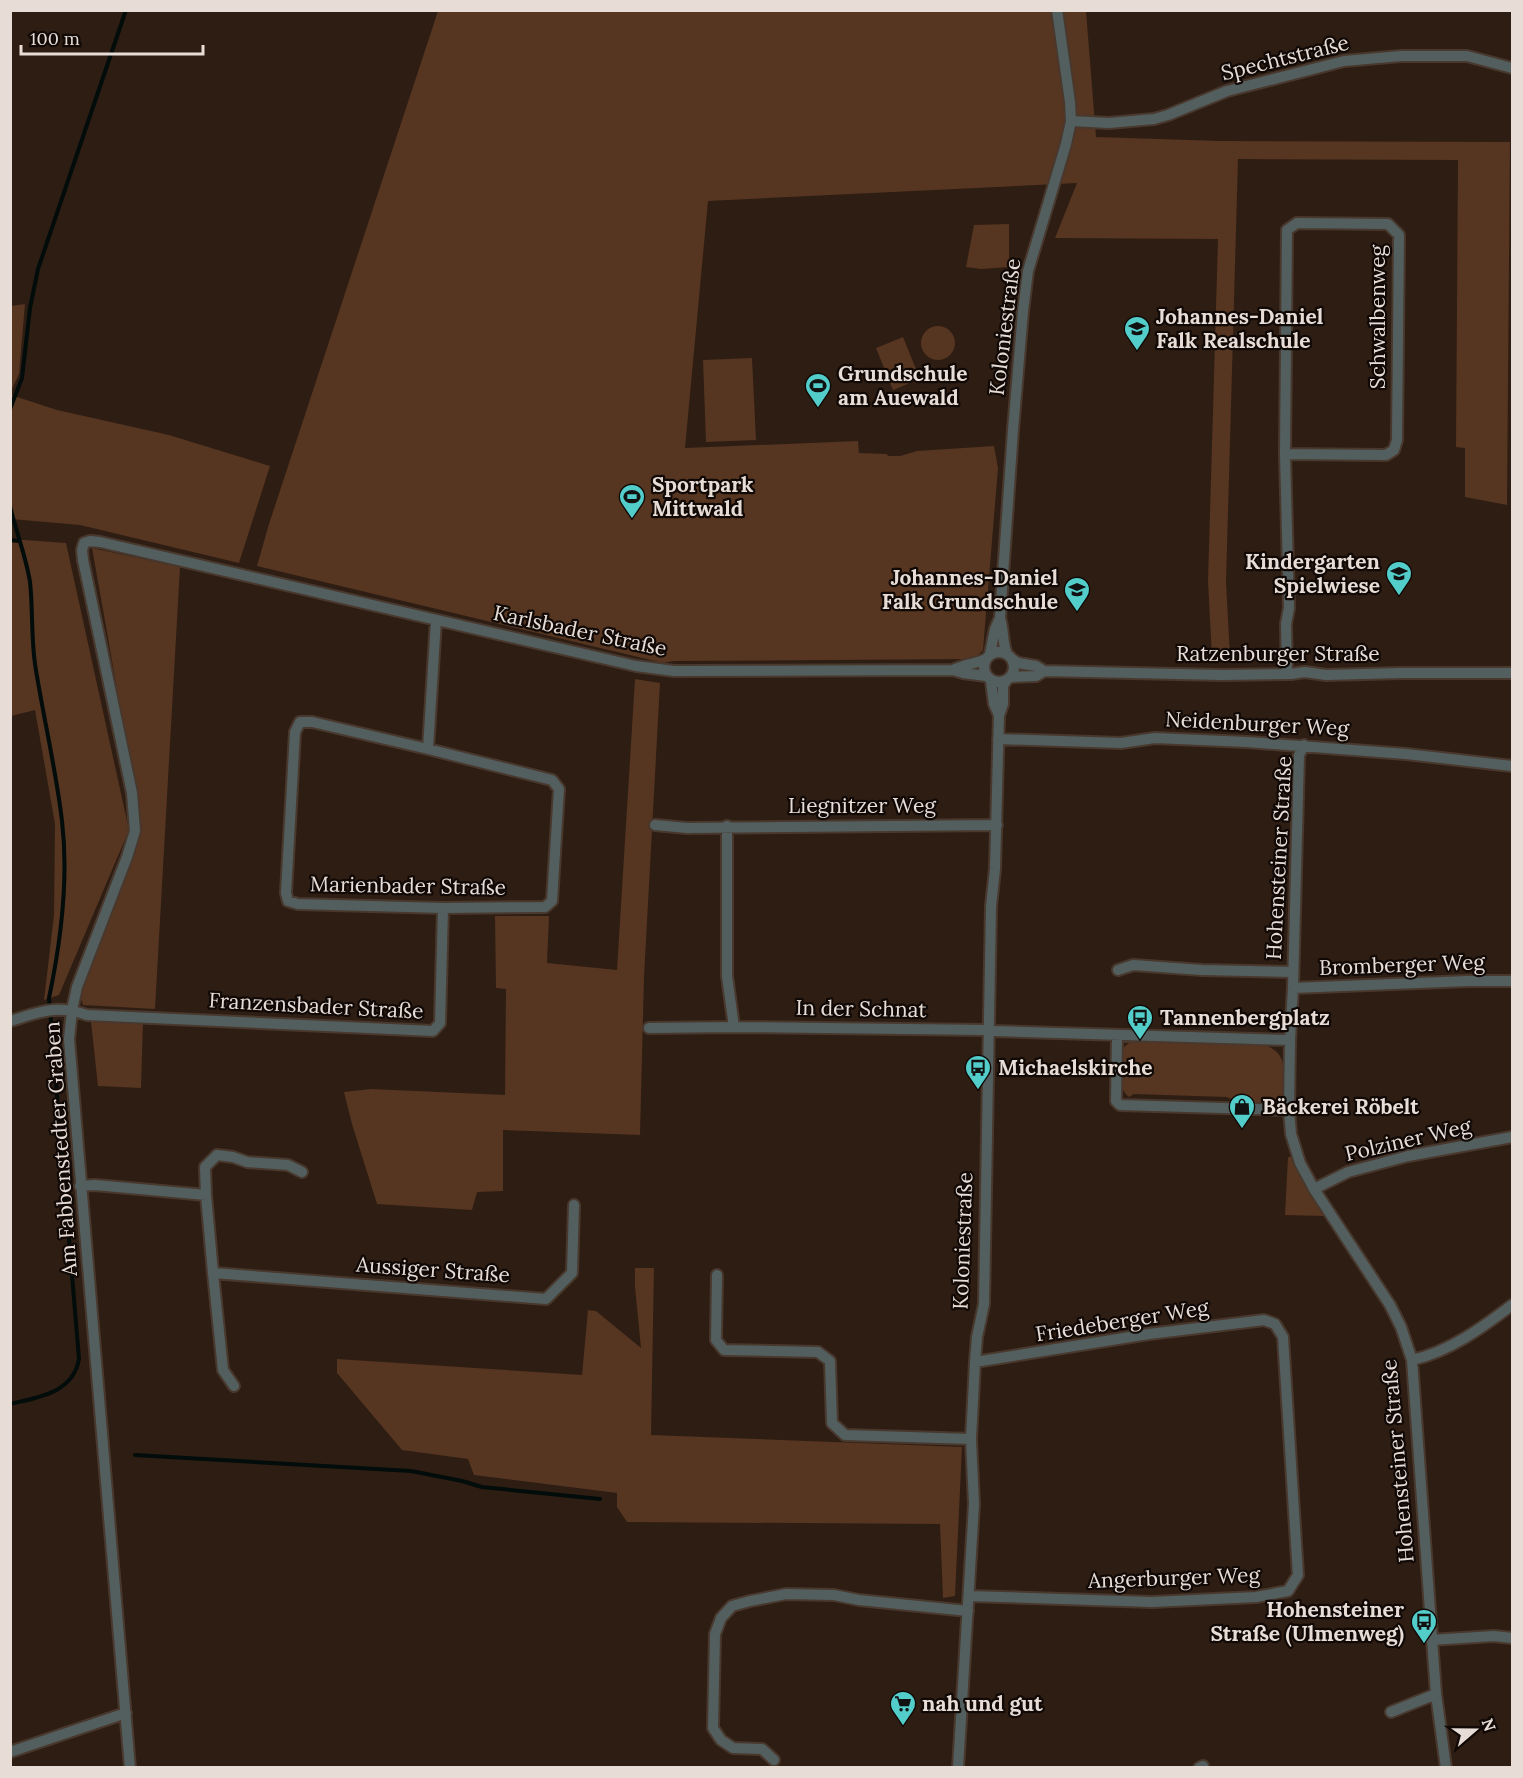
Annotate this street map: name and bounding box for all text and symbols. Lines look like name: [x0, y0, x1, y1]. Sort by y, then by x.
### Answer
scale bar: [21, 18, 202, 56]
text: 100 m: [30, 27, 80, 50]
street label: Spechtstraße: [1218, 29, 1352, 86]
street label: Schwalbenweg: [1364, 244, 1391, 389]
street label: Koloniestraße: [983, 257, 1026, 397]
place label: Johannes-Daniel Falk Realschule: [1156, 303, 1324, 354]
school or university icon: Johannes-Daniel Falk Realschule: [1122, 314, 1152, 352]
place label: Grundschule am Auewald: [838, 360, 968, 411]
sports icon: Grundschule am Auewald: [803, 371, 833, 409]
place label: Sportpark Mittwald: [652, 471, 754, 522]
sports icon: Sportpark Mittwald: [617, 482, 647, 520]
place label: Kindergarten Spielwiese: [1245, 548, 1380, 599]
school or university icon: Kindergarten Spielwiese: [1384, 559, 1414, 597]
place label: Johannes-Daniel Falk Grundschule: [882, 564, 1058, 615]
school or university icon: Johannes-Daniel Falk Grundschule: [1062, 575, 1092, 613]
street label: Karlsbader Straße: [491, 599, 669, 662]
street label: Ratzenburger Straße: [1176, 640, 1380, 667]
street label: Neidenburger Weg: [1164, 705, 1350, 742]
street label: Hohensteiner Straße: [1260, 755, 1297, 961]
street label: Liegnitzer Weg: [788, 792, 936, 819]
street label: Marienbader Straße: [310, 870, 506, 901]
street label: Bromberger Weg: [1319, 948, 1486, 981]
street label: Franzensbader Straße: [208, 986, 424, 1025]
street label: In der Schnat: [795, 994, 928, 1023]
bus stop icon: Tannenbergplatz: [1125, 1003, 1155, 1041]
place label: Tannenbergplatz: [1160, 1004, 1330, 1031]
street label: Am Fabbenstedter Graben: [38, 1020, 83, 1278]
bus stop icon: Michaelskirche: [963, 1053, 993, 1091]
place label: Michaelskirche: [998, 1054, 1153, 1081]
shop icon: Bäckerei Röbelt: [1227, 1092, 1257, 1130]
place label: Bäckerei Röbelt: [1262, 1093, 1419, 1120]
street label: Polziner Weg: [1342, 1112, 1474, 1167]
street label: Koloniestraße: [947, 1172, 978, 1310]
street label: Aussiger Straße: [354, 1251, 511, 1288]
street label: Friedeberger Weg: [1034, 1293, 1211, 1348]
street label: Hohensteiner Straße: [1375, 1358, 1420, 1564]
street label: Angerburger Weg: [1087, 1561, 1261, 1594]
place label: Hohensteiner Straße (Ulmenweg): [1210, 1596, 1404, 1647]
bus stop icon: Hohensteiner Straße (Ulmenweg): [1409, 1607, 1439, 1645]
supermarket icon: nah und gut: [888, 1689, 918, 1727]
place label: nah und gut: [922, 1690, 1043, 1717]
north arrow: [1445, 1700, 1505, 1760]
text: N: [1478, 1716, 1501, 1734]

